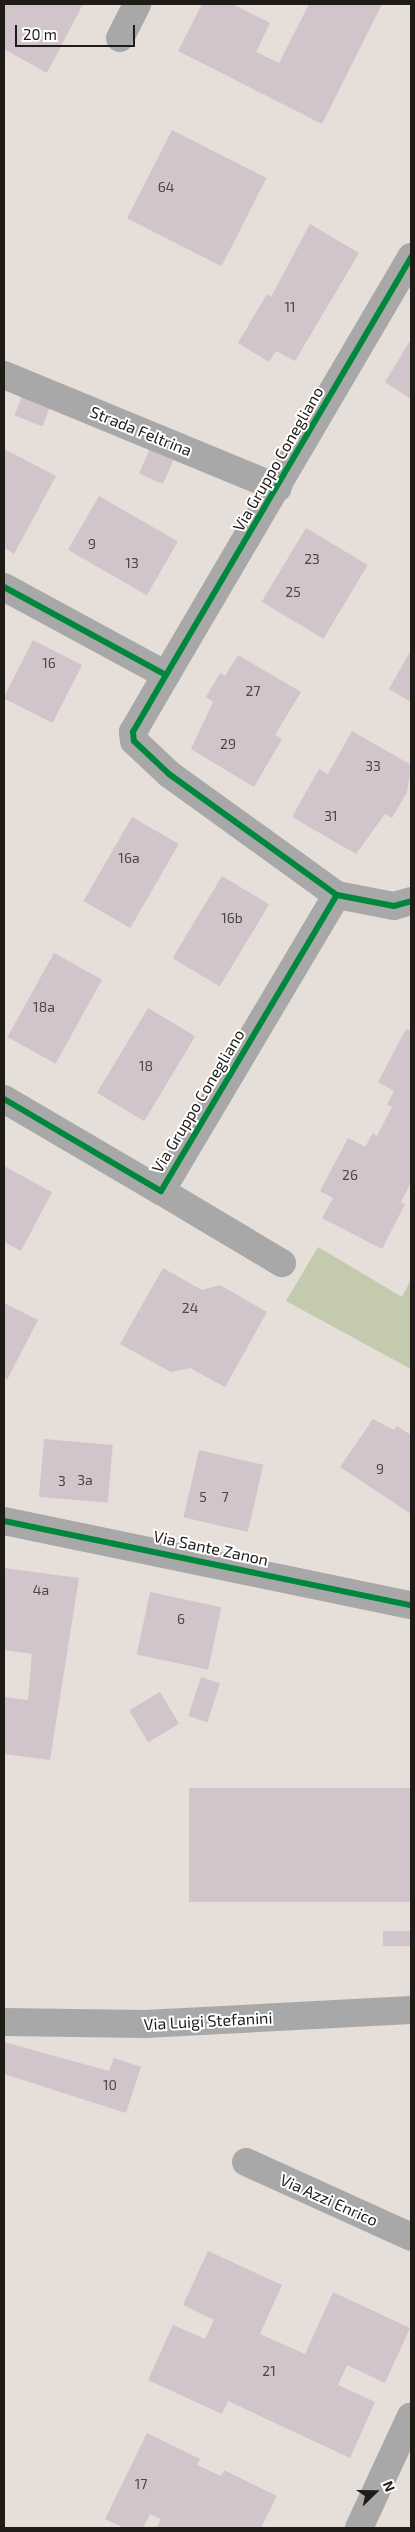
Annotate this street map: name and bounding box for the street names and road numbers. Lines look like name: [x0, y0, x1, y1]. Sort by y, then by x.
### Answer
street label: Via Gruppo Conegliano: [229, 383, 327, 535]
street label: Strada Feltrina: [87, 402, 195, 460]
street label: Via Gruppo Conegliano: [148, 1026, 248, 1176]
street label: Via Sante Zanon: [152, 1526, 270, 1570]
street label: Via Luigi Stefanini: [143, 2008, 273, 2034]
street label: Via Azzi Enrico: [277, 2170, 381, 2230]

